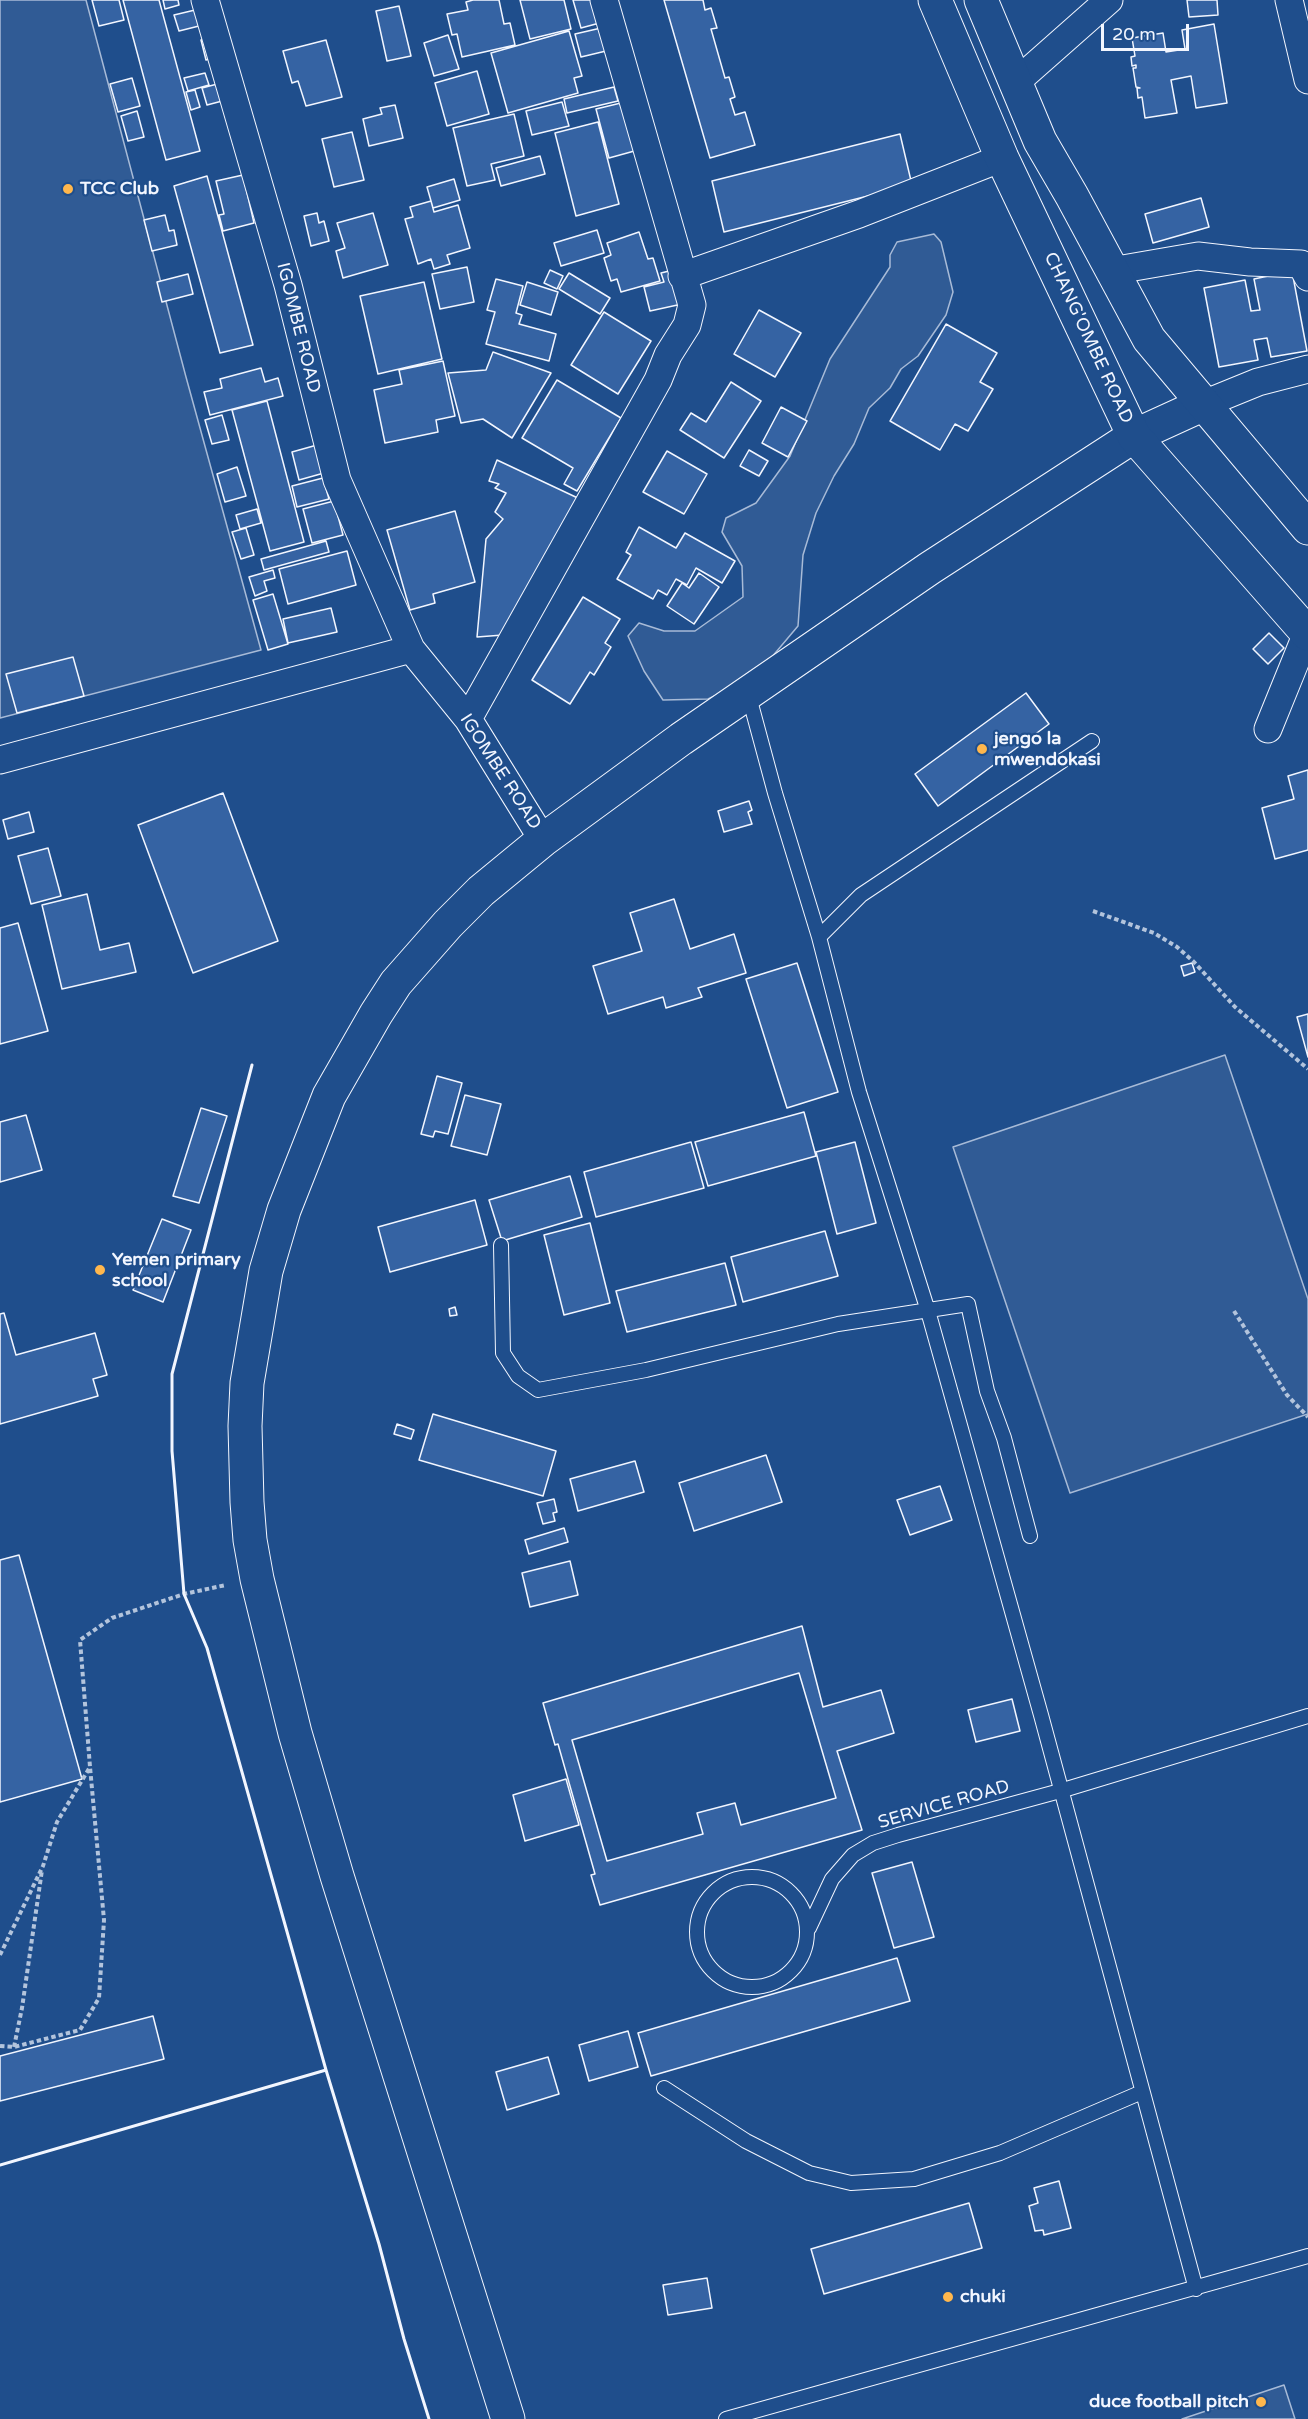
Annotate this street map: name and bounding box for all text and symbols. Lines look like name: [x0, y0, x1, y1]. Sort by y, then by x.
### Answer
scale bar: [1104, 12, 1192, 50]
text: 20 m: [1112, 23, 1156, 45]
place label: TCC Club: [80, 178, 159, 200]
marker: TCC Club: [61, 182, 75, 196]
street label: CHANG'OMBE ROAD: [1039, 249, 1137, 427]
street label: IGOMBE ROAD: [271, 261, 325, 395]
street label: IGOMBE ROAD: [455, 710, 545, 834]
place label: jengo la mwendokasi: [994, 728, 1101, 771]
marker: jengo la mwendokasi: [975, 742, 989, 756]
place label: Yemen primary school: [112, 1249, 241, 1292]
marker: Yemen primary school: [93, 1263, 107, 1277]
street label: SERVICE ROAD: [876, 1776, 1012, 1834]
place label: chuki: [960, 2286, 1006, 2308]
marker: chuki: [941, 2290, 955, 2304]
place label: duce football pitch: [1089, 2391, 1249, 2413]
marker: duce football pitch: [1254, 2395, 1268, 2409]

